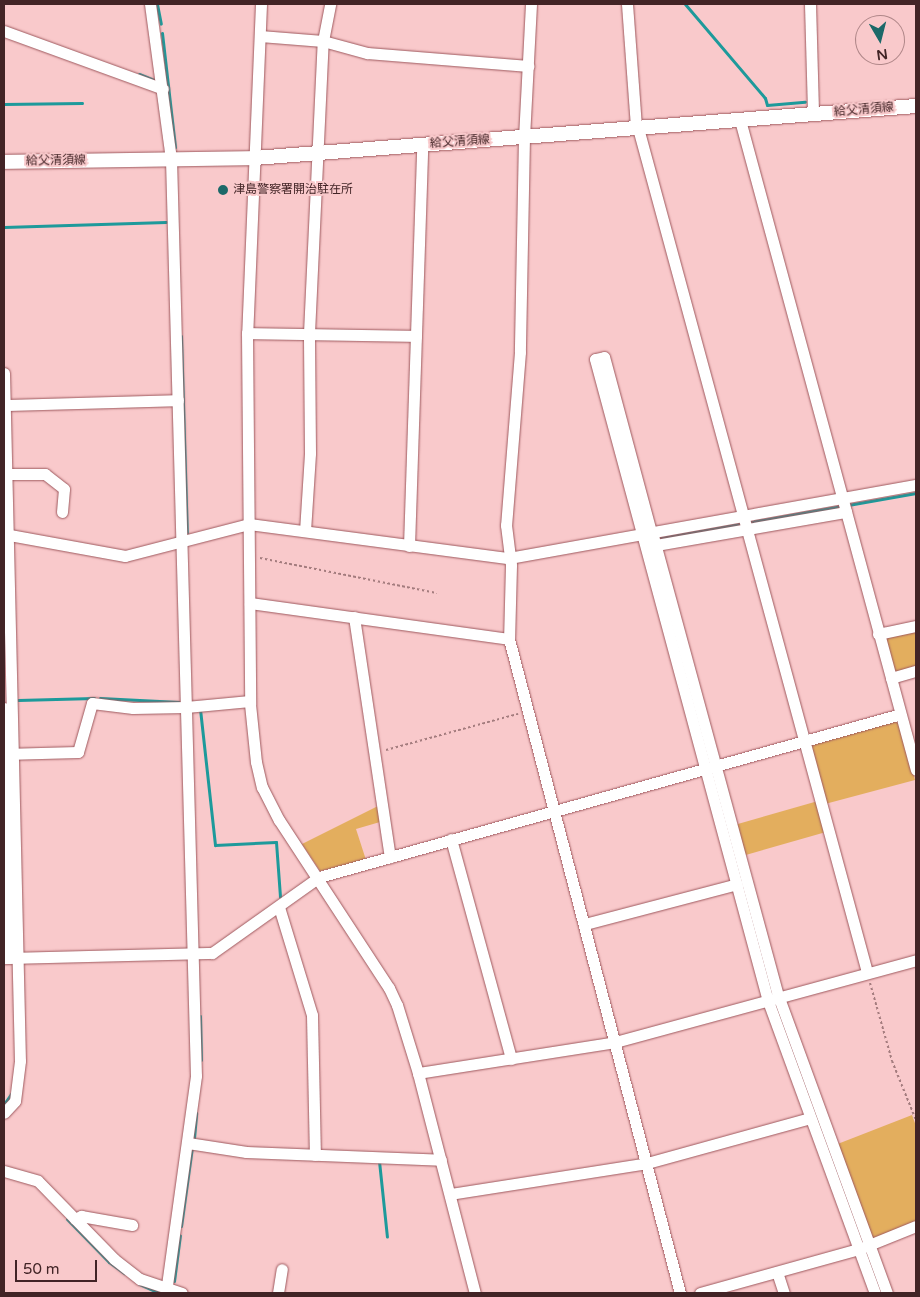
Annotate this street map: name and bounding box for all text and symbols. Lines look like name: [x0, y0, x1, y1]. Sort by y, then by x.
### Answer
north arrow: [855, 15, 905, 65]
text: N: [875, 45, 889, 64]
street label: 給父清須線: [833, 100, 895, 120]
street label: 給父清須線: [430, 133, 490, 151]
street label: 給父清須線: [26, 153, 86, 169]
place label: 津島警察署開治駐在所: [233, 183, 353, 197]
marker: 津島警察署開治駐在所: [217, 184, 229, 196]
scale bar: [18, 1250, 100, 1282]
text: 50 m: [23, 1260, 60, 1278]

